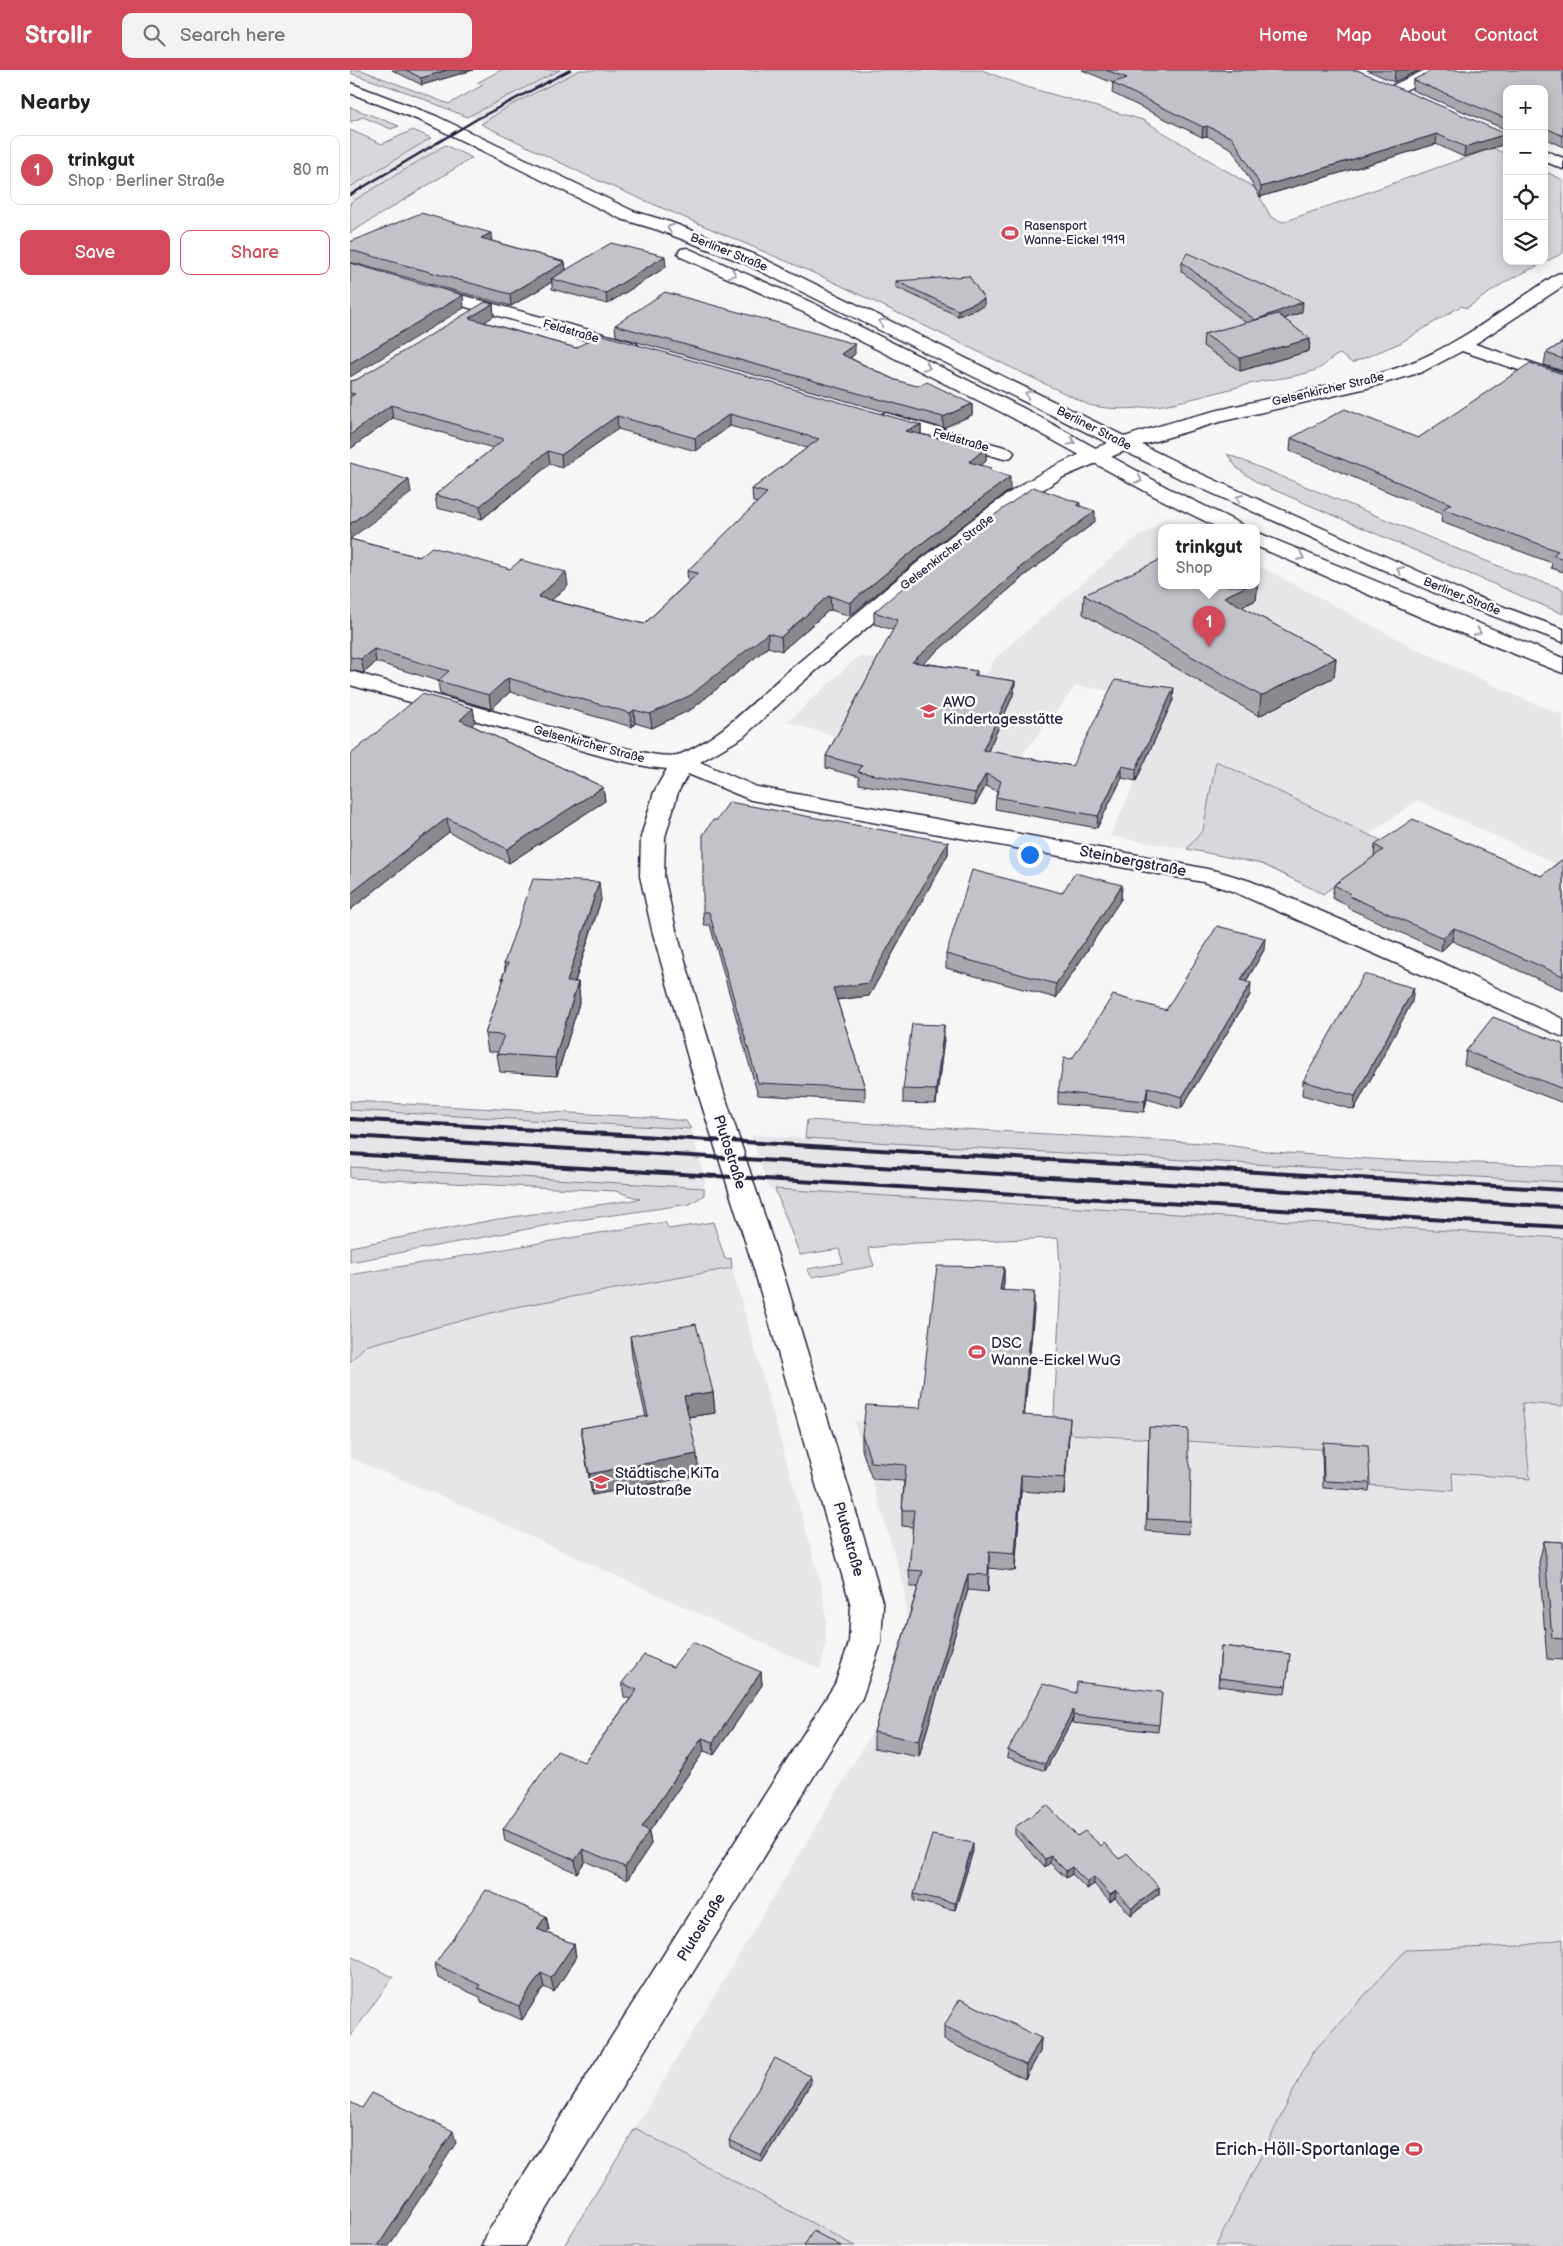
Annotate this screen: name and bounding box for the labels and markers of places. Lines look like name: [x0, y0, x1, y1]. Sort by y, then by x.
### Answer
place label: Rasensport Wanne-Eickel 1919: [1024, 219, 1125, 248]
sports icon: Rasensport Wanne-Eickel 1919: [1000, 223, 1020, 243]
pin: 1: [1193, 606, 1225, 647]
place label: AWO Kindertagesstätte: [943, 693, 1063, 729]
school or university icon: AWO Kindertagesstätte: [919, 701, 939, 721]
place label: DSC Wanne-Eickel WuG: [991, 1334, 1121, 1370]
sports icon: DSC Wanne-Eickel WuG: [967, 1342, 987, 1362]
place label: Städtische KiTa Plutostraße: [615, 1464, 719, 1500]
school or university icon: Städtische KiTa Plutostraße: [591, 1472, 611, 1492]
place label: Erich-Höll-Sportanlage: [1215, 2139, 1400, 2160]
sports icon: Erich-Höll-Sportanlage: [1404, 2139, 1424, 2159]

